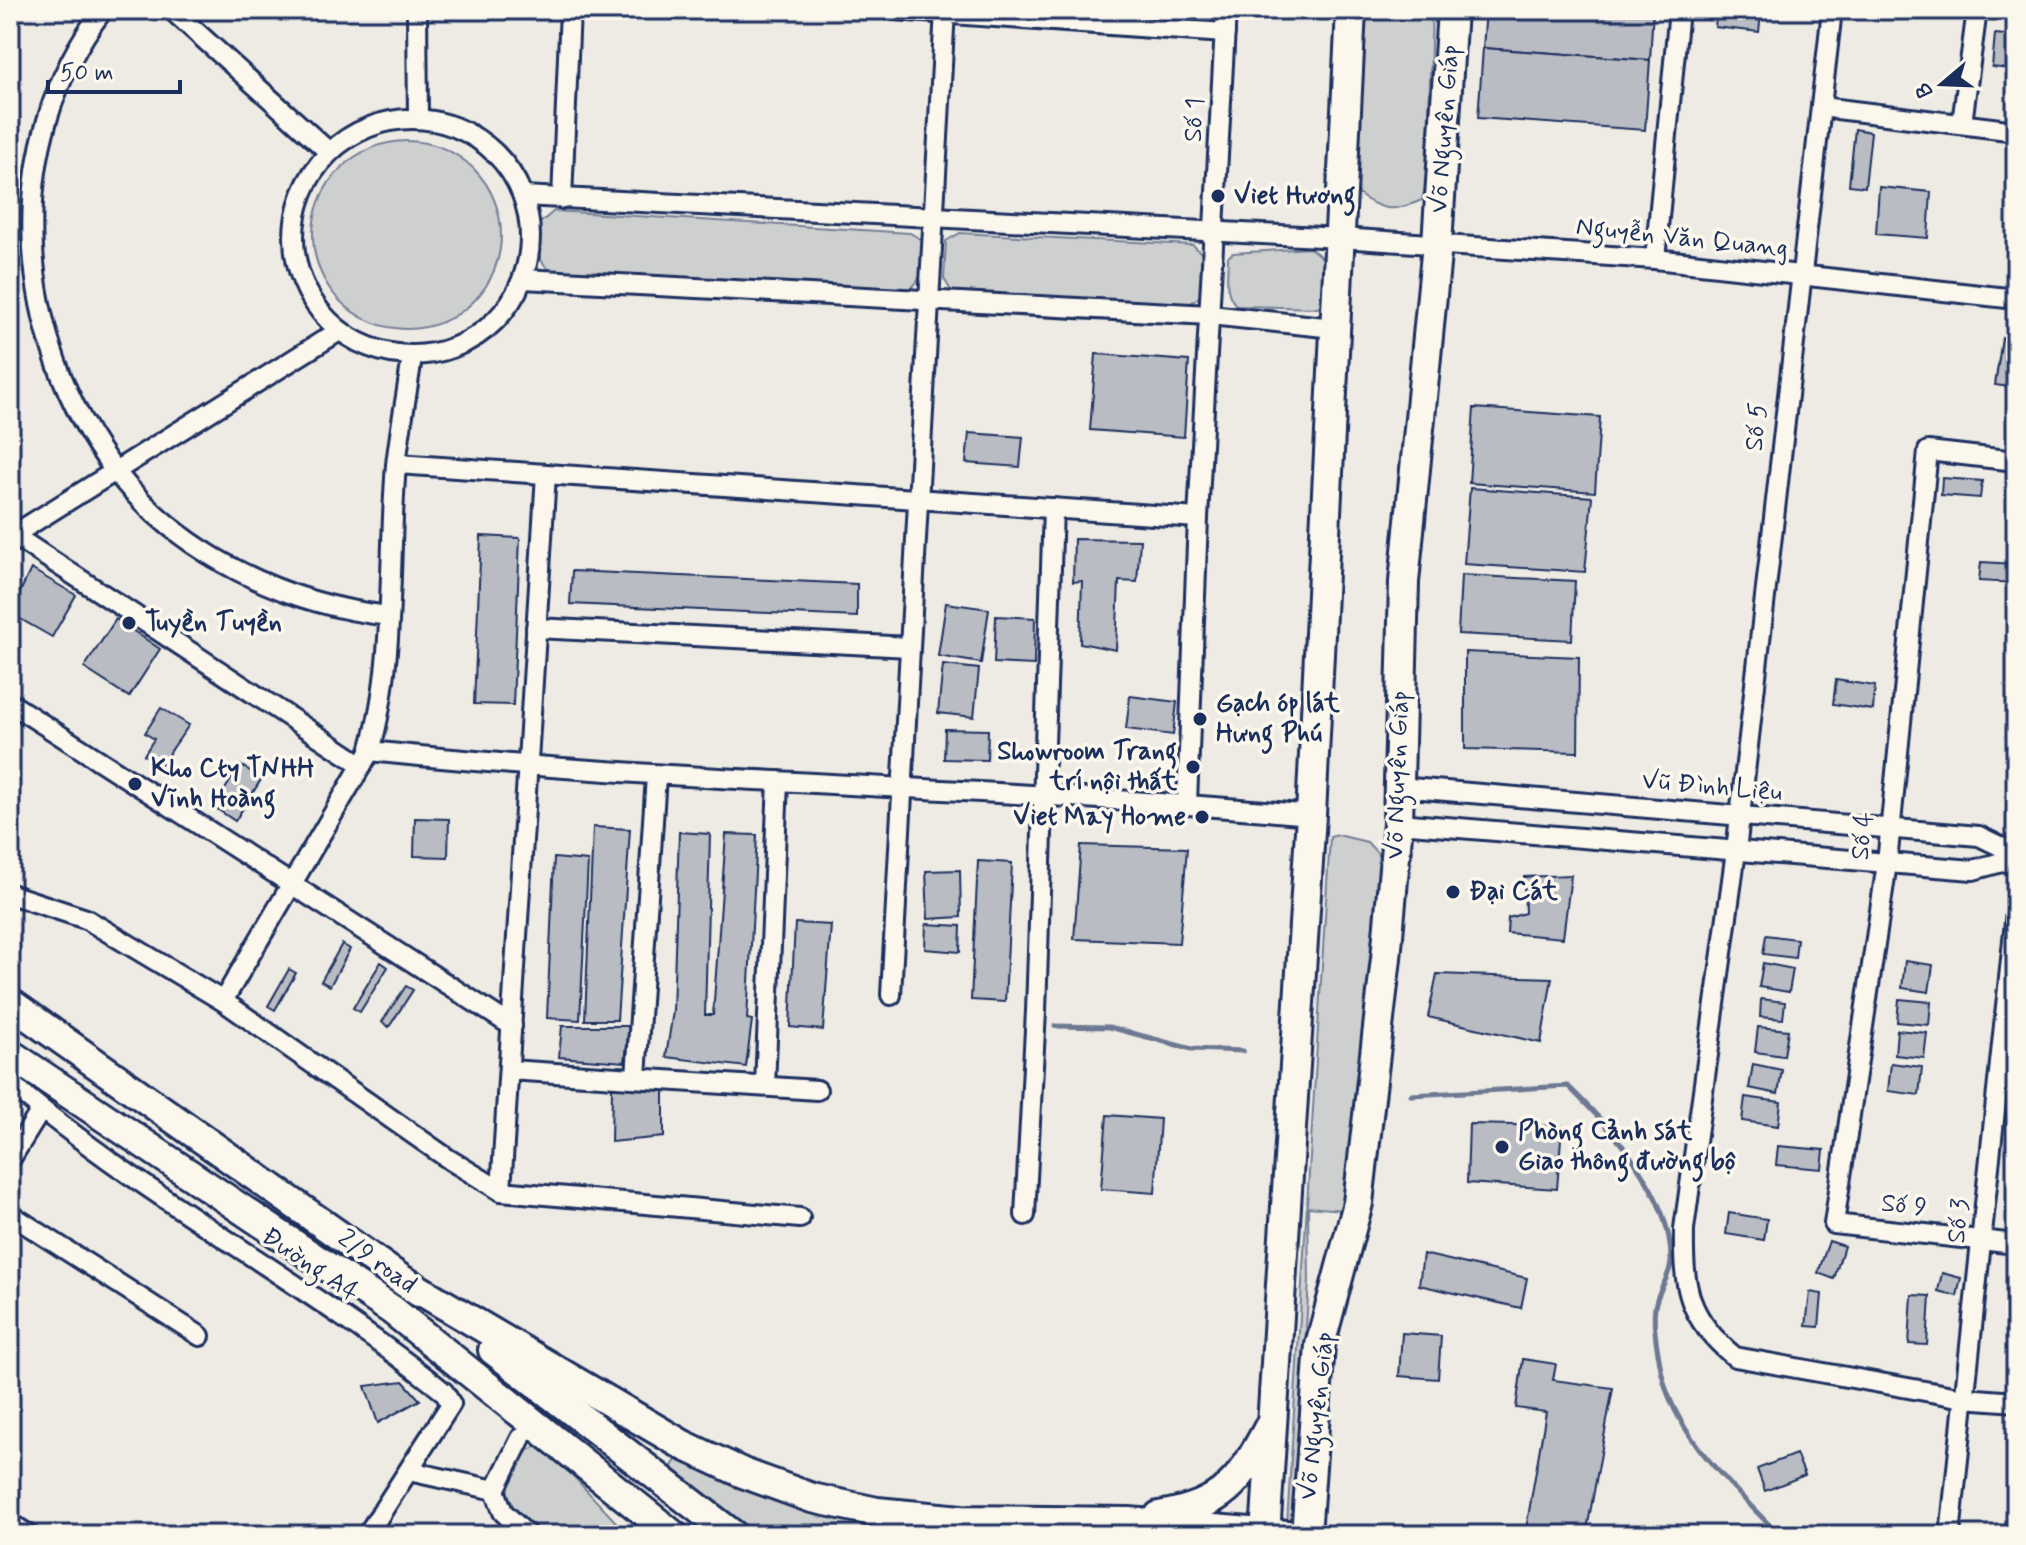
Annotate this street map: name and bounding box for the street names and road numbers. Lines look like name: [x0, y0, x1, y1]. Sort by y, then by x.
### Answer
street label: Võ Nguyên Giáp: [1422, 43, 1471, 215]
street label: Số 1: [1177, 97, 1213, 143]
street label: Nguyễn Văn Quang: [1574, 210, 1790, 269]
street label: Số 5: [1738, 401, 1776, 453]
street label: Võ Nguyên Giáp: [1378, 690, 1421, 860]
street label: Vũ Đình Liệu: [1640, 764, 1784, 810]
street label: Số 4: [1844, 810, 1882, 862]
street label: Số 9: [1879, 1187, 1929, 1225]
street label: Số 3: [1940, 1197, 1978, 1245]
street label: Đường A4: [253, 1220, 365, 1313]
street label: 2/9 road: [331, 1222, 423, 1302]
street label: Võ Nguyên Giáp: [1291, 1330, 1346, 1502]

